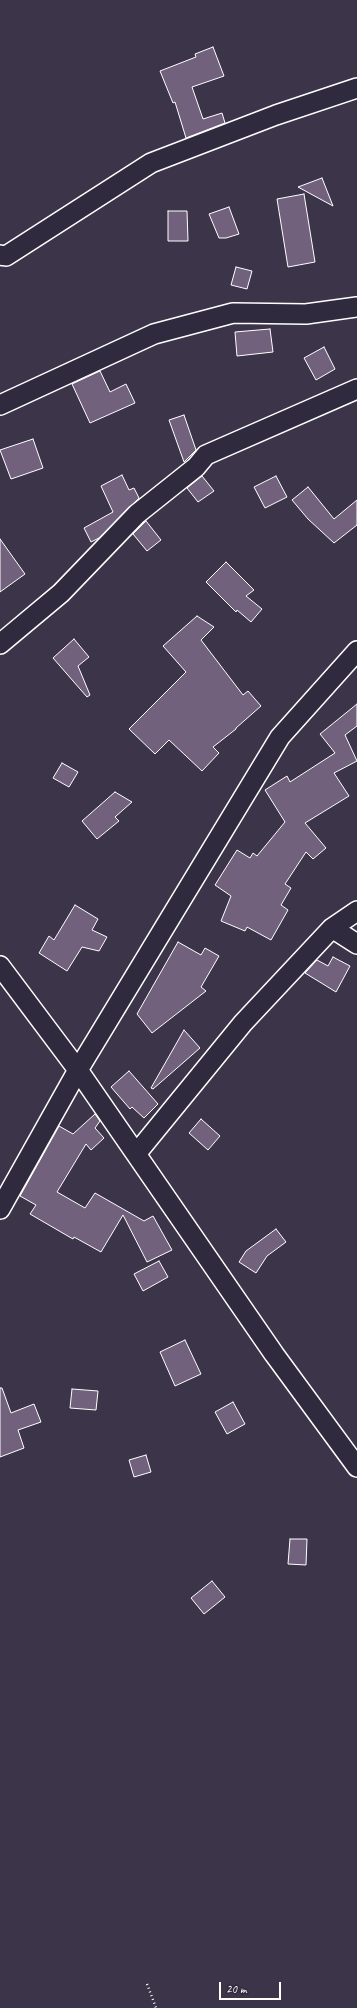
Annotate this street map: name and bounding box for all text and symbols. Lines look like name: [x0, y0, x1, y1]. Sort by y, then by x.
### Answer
scale bar: [221, 1974, 283, 2000]
text: 20 m: [226, 1981, 246, 1997]

